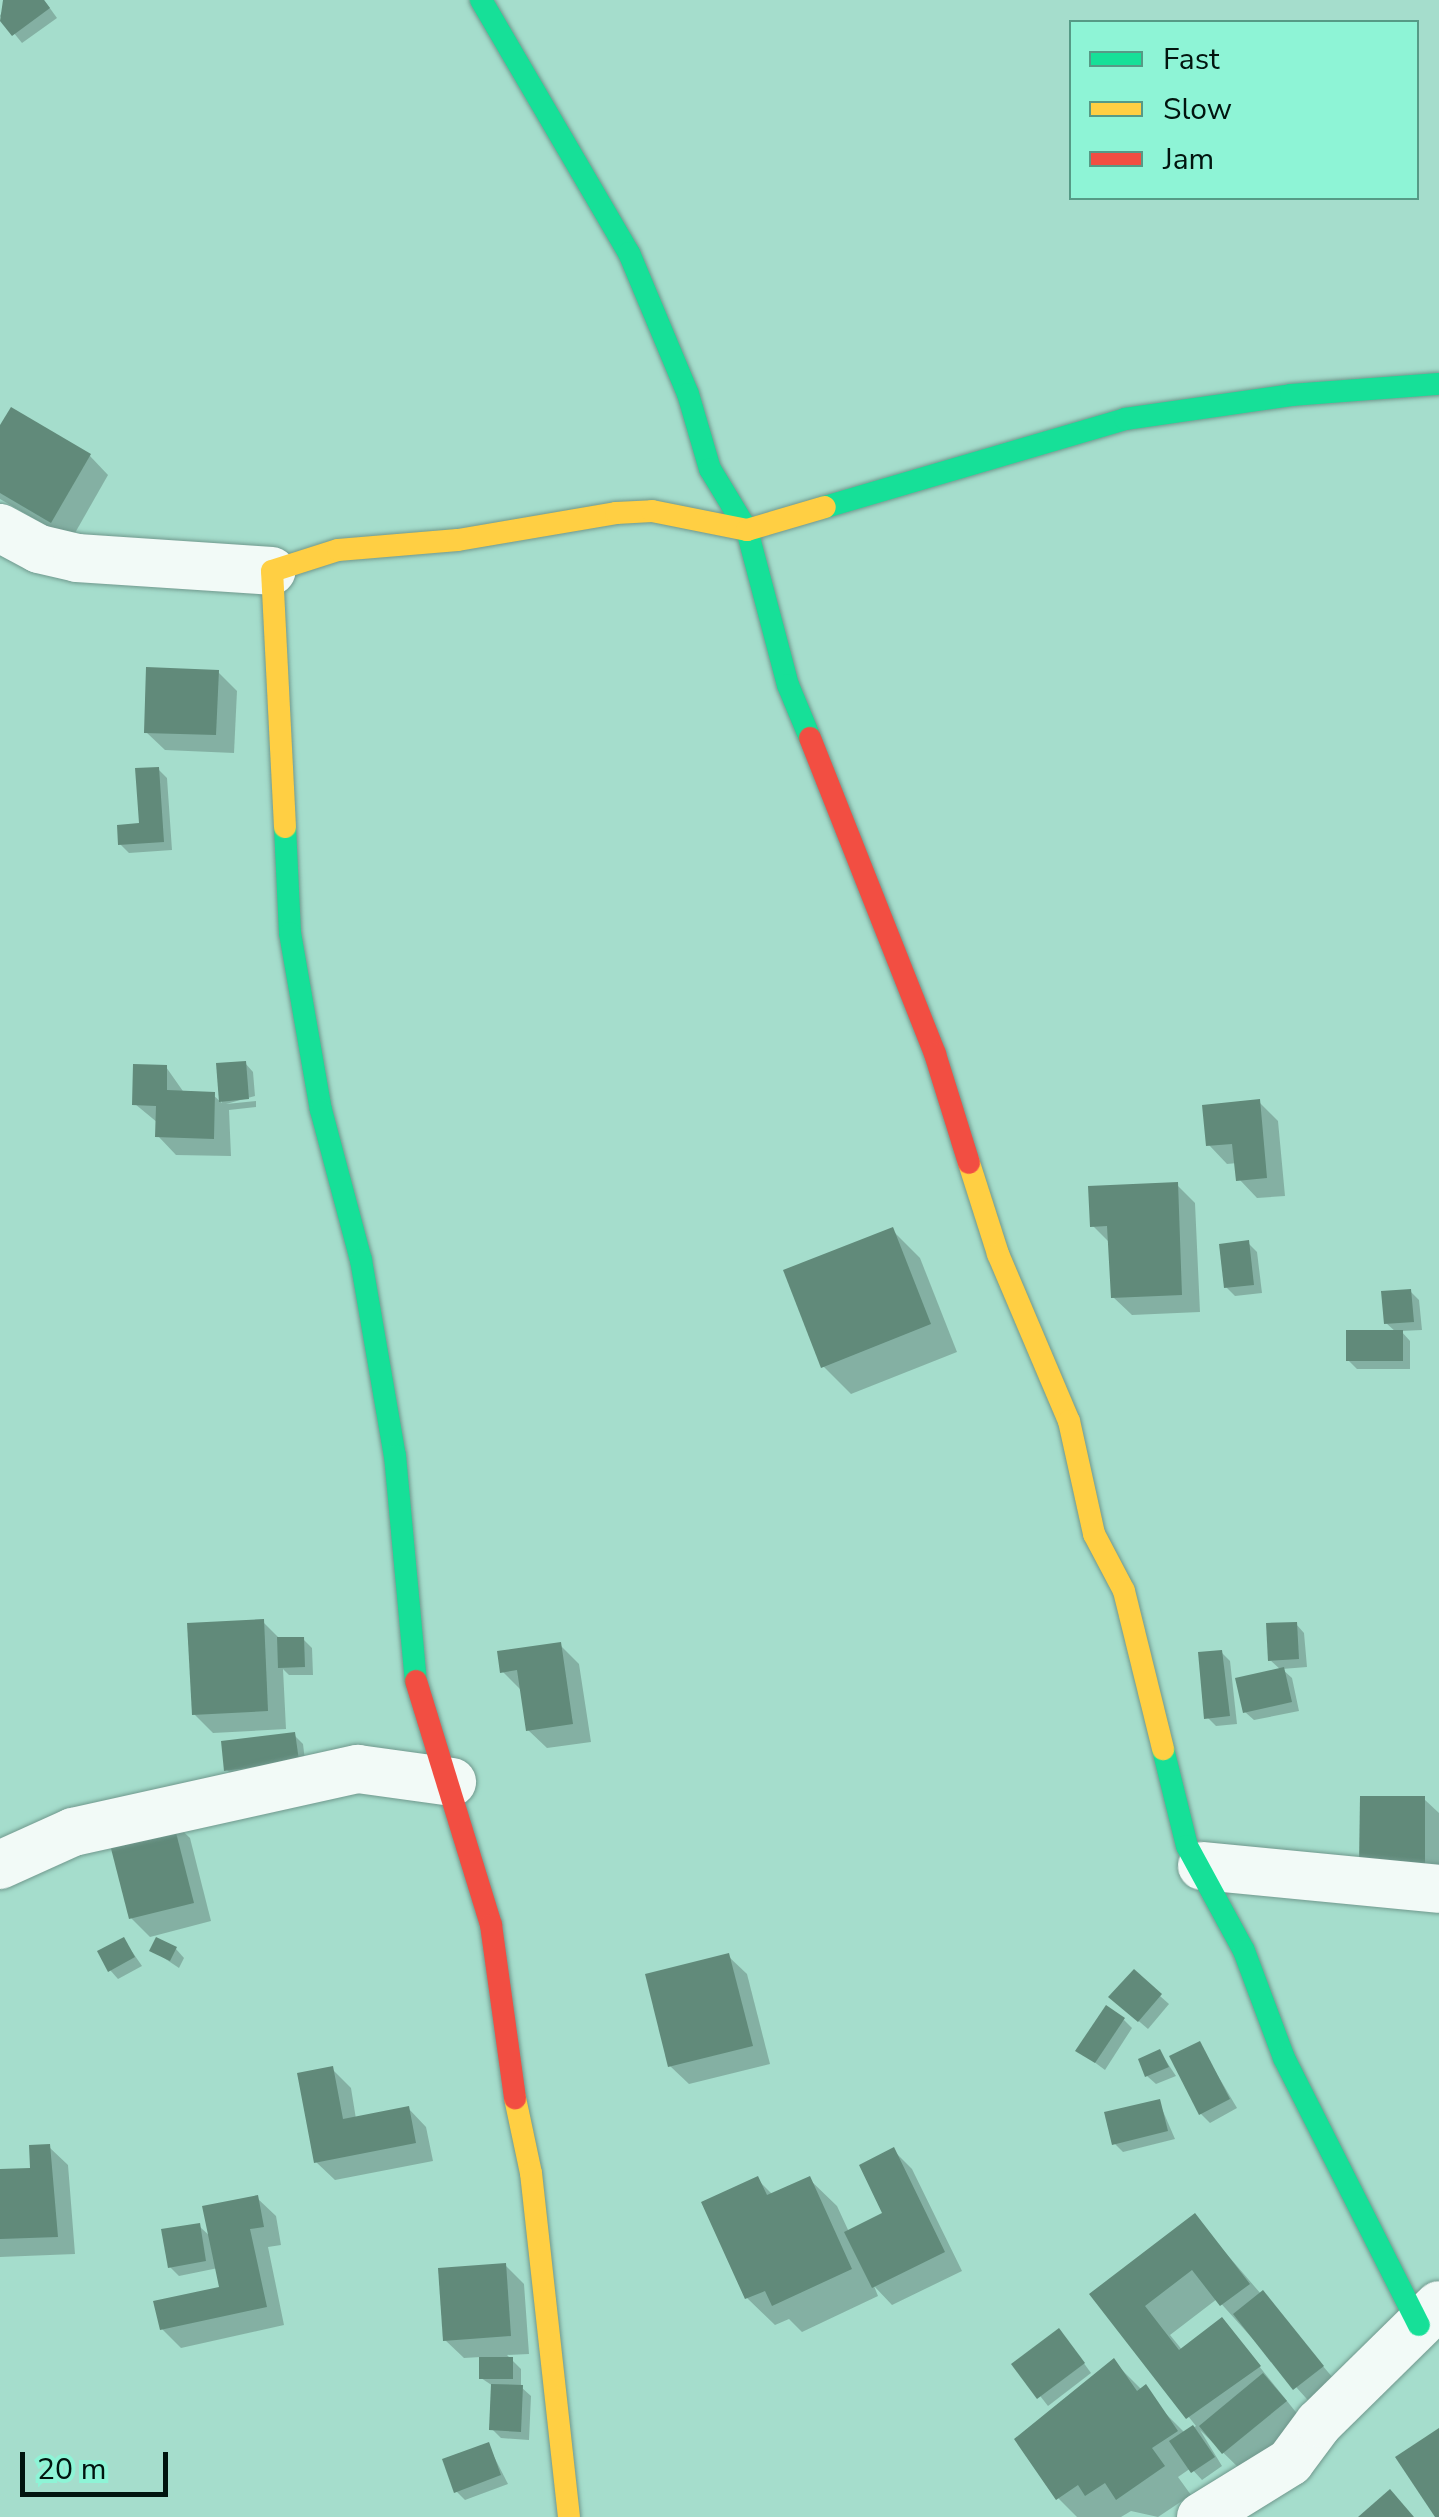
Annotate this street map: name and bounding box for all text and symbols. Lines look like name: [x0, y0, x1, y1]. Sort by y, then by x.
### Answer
legend: [1069, 20, 1419, 200]
text: Fast: [1163, 39, 1220, 80]
text: Slow: [1163, 89, 1232, 130]
text: Jam: [1163, 139, 1214, 180]
scale bar: [25, 2432, 172, 2494]
text: 20 m: [37, 2449, 106, 2490]

